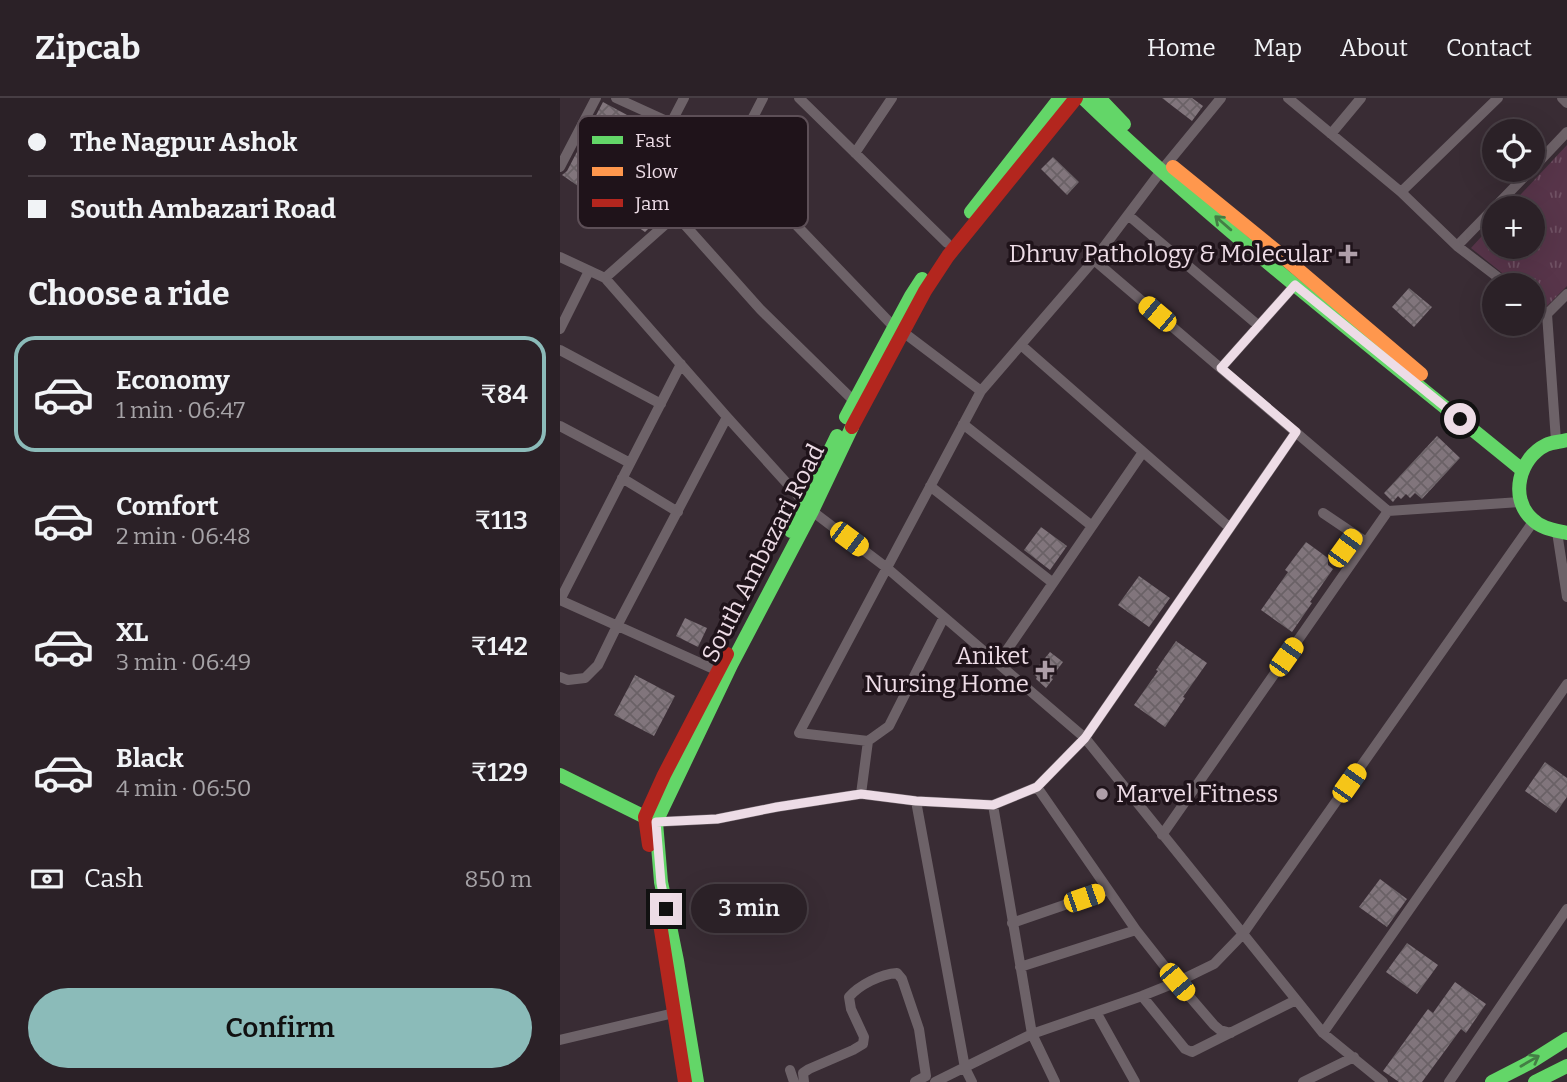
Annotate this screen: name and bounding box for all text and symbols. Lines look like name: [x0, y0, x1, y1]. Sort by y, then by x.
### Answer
text: Zipcab: [35, 28, 140, 68]
text: Home: [1147, 34, 1216, 62]
text: Map: [1254, 34, 1302, 62]
text: About: [1340, 34, 1408, 62]
text: Contact: [1446, 34, 1532, 62]
legend: [578, 116, 808, 228]
map controls: [1482, 119, 1545, 336]
button: locate: [1482, 119, 1545, 182]
text: The Nagpur Ashok: [70, 127, 297, 158]
text: Fast: [635, 129, 672, 152]
text: Slow: [635, 160, 678, 183]
text: Jam: [634, 192, 669, 215]
text: South Ambazari Road: [70, 194, 336, 225]
button: +: [1482, 196, 1545, 259]
one-way arrow: [1214, 215, 1232, 231]
place label: Dhruv Pathology & Molecular: [1009, 240, 1332, 268]
marker: Dhruv Pathology & Molecular: [1338, 244, 1358, 264]
button: −: [1482, 273, 1545, 336]
text: Choose a ride: [28, 275, 229, 313]
car: [1135, 292, 1180, 336]
icon: car: [32, 363, 95, 426]
text: Economy: [116, 365, 230, 396]
text: ₹84: [480, 379, 528, 410]
text: 1 min · 06:47: [116, 396, 245, 424]
route start: [1444, 403, 1476, 435]
street label: South Ambazari Road: [696, 439, 830, 667]
icon: car: [32, 489, 95, 552]
text: Comfort: [116, 491, 219, 522]
text: ₹113: [475, 505, 528, 536]
car: [826, 518, 873, 560]
text: 2 min · 06:48: [116, 522, 251, 550]
car: [1325, 525, 1366, 571]
icon: car: [32, 615, 95, 678]
text: XL: [116, 617, 148, 648]
text: ₹142: [470, 631, 528, 662]
car: [1266, 634, 1307, 680]
place label: Aniket Nursing Home: [864, 642, 1029, 698]
text: 3 min · 06:49: [116, 648, 251, 676]
marker: Aniket Nursing Home: [1035, 660, 1055, 680]
icon: car: [32, 741, 95, 804]
text: Black: [116, 743, 184, 774]
text: ₹129: [471, 757, 528, 788]
car: [1329, 760, 1370, 806]
text: 4 min · 06:50: [116, 774, 252, 802]
place label: Marvel Fitness: [1116, 780, 1278, 808]
marker: Marvel Fitness: [1094, 786, 1110, 802]
icon: cash: [28, 860, 66, 898]
text: Cash: [84, 863, 143, 894]
text: 850 m: [465, 865, 532, 893]
car: [1061, 881, 1108, 915]
callout: 3 min: [690, 884, 806, 934]
route end: [650, 893, 682, 925]
text: 3 min: [718, 894, 780, 922]
car: [1156, 959, 1199, 1005]
button: Confirm: [28, 988, 532, 1068]
one-way arrow: [1519, 1054, 1539, 1068]

